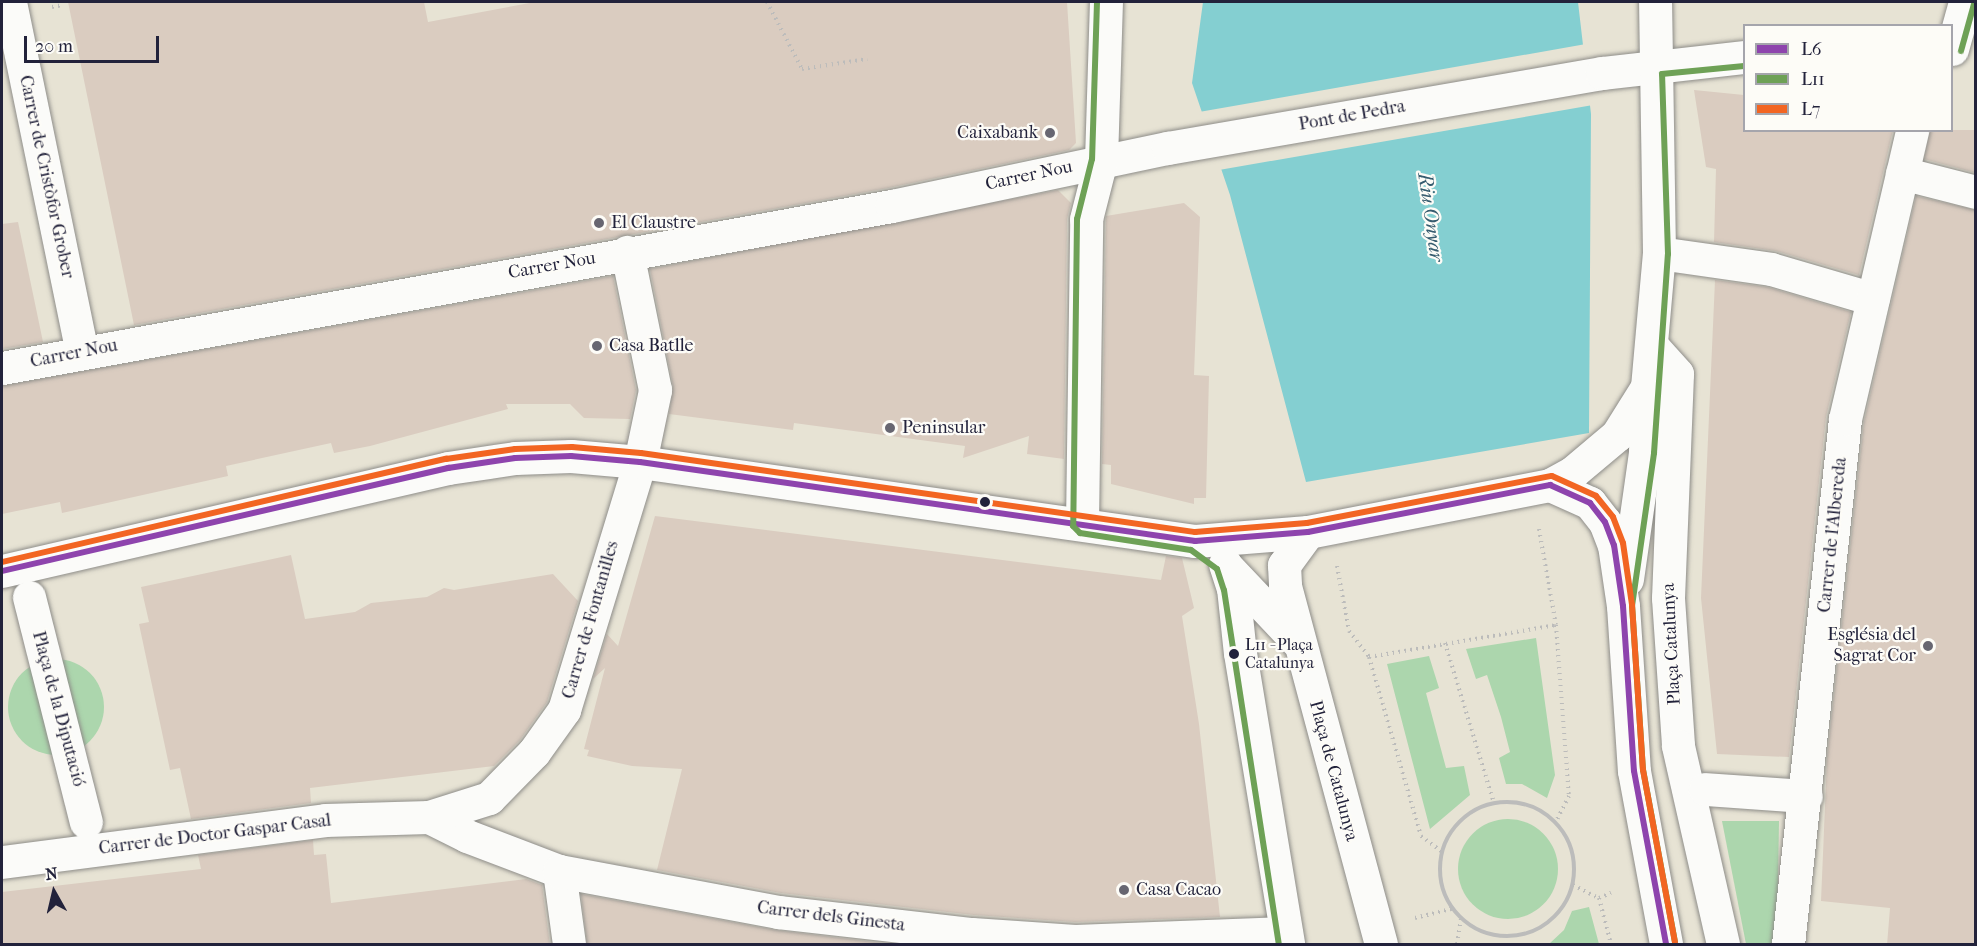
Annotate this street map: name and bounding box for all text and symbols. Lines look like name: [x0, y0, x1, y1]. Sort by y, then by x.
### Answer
scale bar: [27, 24, 162, 62]
legend: [1743, 24, 1953, 132]
text: 20 m: [35, 36, 73, 57]
text: L6: [1801, 39, 1822, 60]
text: L11: [1801, 69, 1825, 90]
street label: Carrer de Cristòfor Grober: [14, 73, 78, 281]
street label: Pont de Pedra: [1297, 96, 1407, 136]
text: L7: [1801, 99, 1821, 120]
place label: Caixabank: [957, 122, 1038, 144]
marker: Caixabank: [1043, 126, 1057, 140]
street label: Carrer Nou: [983, 156, 1075, 196]
water label: Riu Onyar: [1413, 171, 1449, 263]
place label: El Claustre: [611, 212, 696, 234]
marker: El Claustre: [592, 216, 606, 230]
street label: Carrer Nou: [507, 248, 597, 284]
street label: Carrer Nou: [28, 335, 120, 373]
place label: Casa Batlle: [609, 335, 693, 357]
marker: Casa Batlle: [590, 339, 604, 353]
place label: Peninsular: [902, 417, 985, 439]
marker: Peninsular: [883, 421, 897, 435]
street label: Carrer de l'Albereda: [1814, 456, 1852, 614]
unlabelled marker: [979, 496, 991, 508]
street label: Carrer de Fontanilles: [558, 538, 624, 702]
street label: Plaça Catalunya: [1658, 582, 1686, 706]
place label: Església del Sagrat Cor: [1827, 625, 1916, 668]
street label: Plaça de la Diputació: [27, 629, 89, 789]
place label: L11 - Plaça Catalunya: [1245, 635, 1314, 673]
marker: Església del Sagrat Cor: [1921, 639, 1935, 653]
marker: L11 - Plaça Catalunya: [1228, 648, 1240, 660]
street label: Plaça de Catalunya: [1304, 698, 1362, 844]
street label: Carrer de Doctor Gaspar Casal: [98, 810, 332, 860]
north arrow: [24, 862, 84, 922]
text: N: [44, 863, 59, 884]
place label: Casa Cacao: [1136, 879, 1221, 901]
marker: Casa Cacao: [1117, 883, 1131, 897]
street label: Carrer dels Ginesta: [756, 897, 906, 937]

